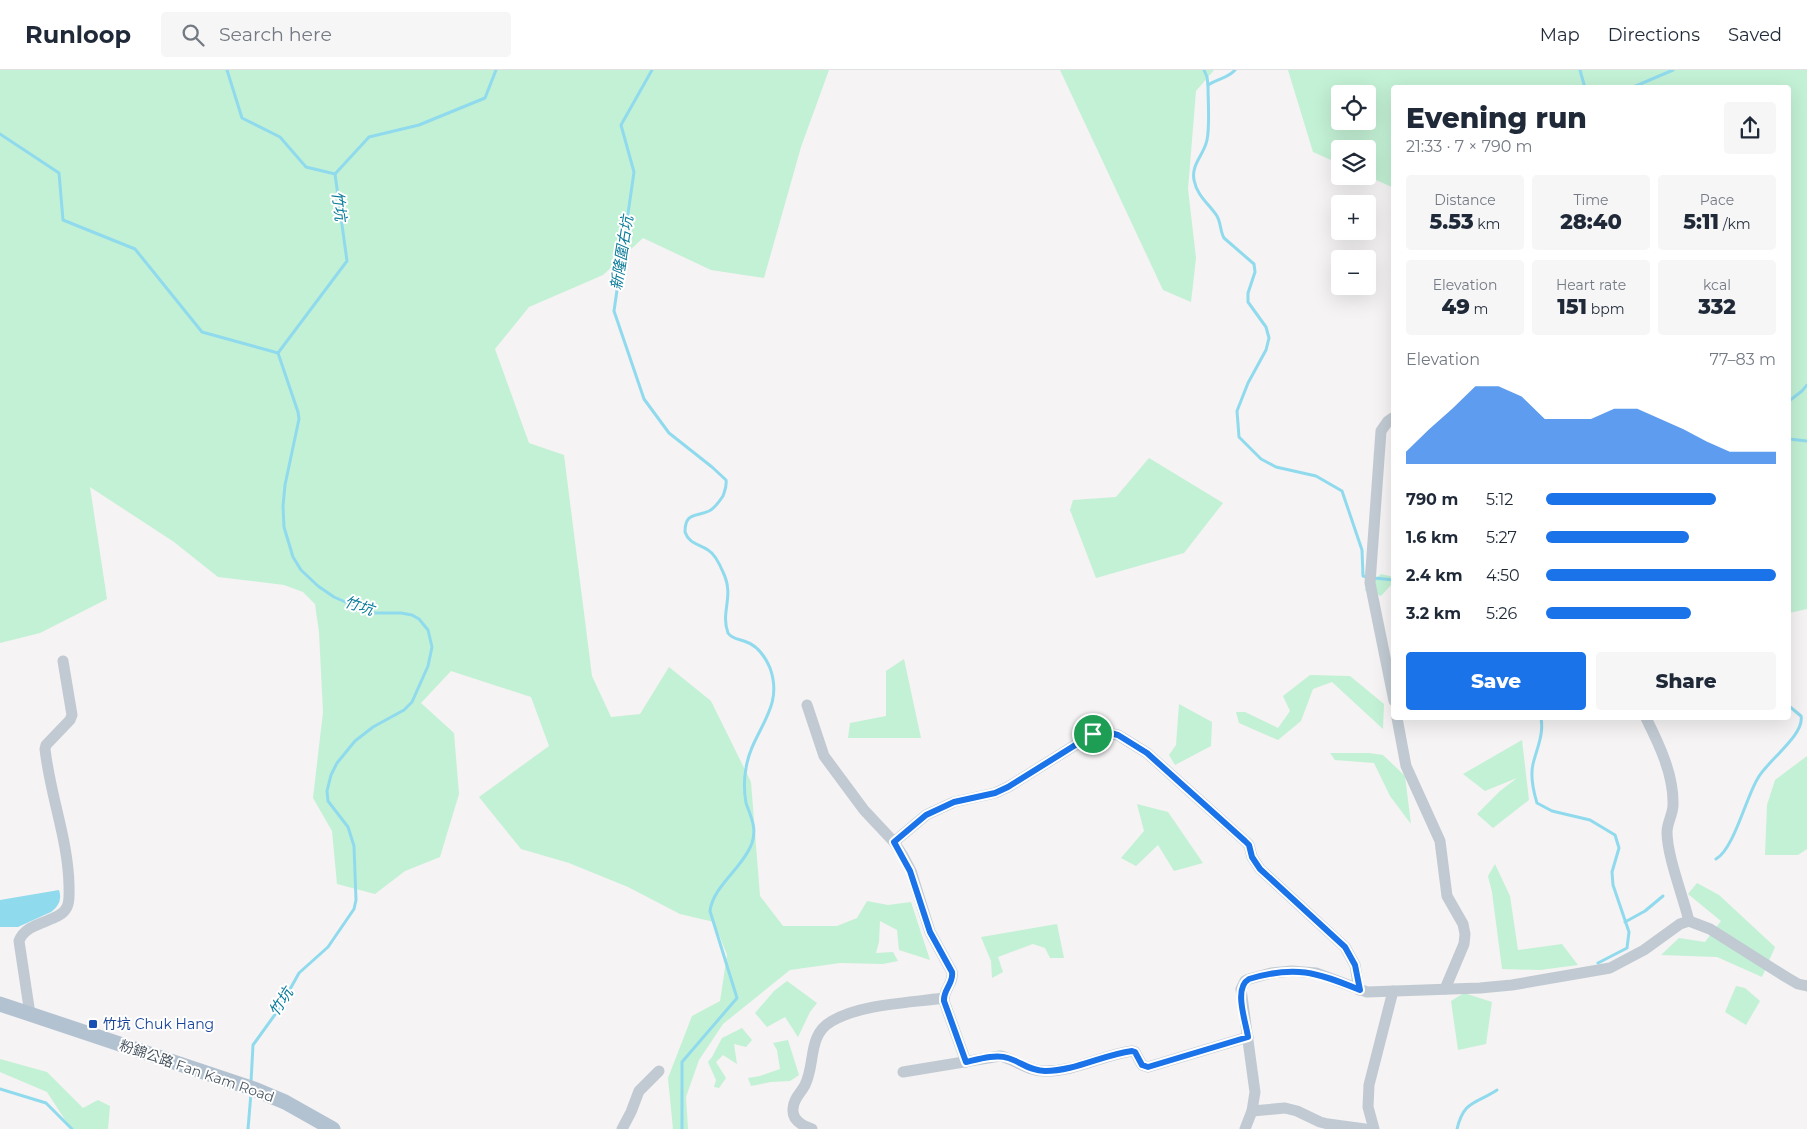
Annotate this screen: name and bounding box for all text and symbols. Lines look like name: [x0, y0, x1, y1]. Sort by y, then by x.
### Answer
search box: [161, 12, 511, 57]
text: Runloop: [25, 20, 131, 49]
icon: search: [179, 21, 207, 49]
text: Search here: [219, 23, 332, 46]
text: Map: [1540, 24, 1580, 46]
text: Directions: [1608, 24, 1700, 46]
text: Saved: [1728, 24, 1782, 46]
map controls: [1331, 85, 1376, 295]
button: locate: [1331, 85, 1376, 130]
text: Evening run: [1406, 101, 1587, 135]
button: share: [1724, 102, 1776, 154]
text: 21:33 · 7 × 790 m: [1406, 137, 1533, 156]
button: layers: [1331, 140, 1376, 185]
water label: 竹坑: [328, 190, 351, 224]
text: Distance: [1434, 191, 1496, 209]
text: Time: [1573, 191, 1609, 209]
text: Pace: [1700, 191, 1734, 209]
button: +: [1331, 195, 1376, 240]
text: 5.53: [1430, 209, 1474, 234]
text: 28:40: [1560, 209, 1622, 234]
text: 5:11: [1683, 209, 1719, 234]
water label: 新隆圍右坑: [606, 212, 637, 291]
text: km: [1474, 215, 1500, 233]
text: /km: [1719, 215, 1751, 233]
button: −: [1331, 250, 1376, 295]
text: Elevation: [1433, 276, 1497, 294]
text: Heart rate: [1556, 276, 1626, 294]
text: kcal: [1703, 276, 1731, 294]
text: 49: [1442, 294, 1470, 319]
text: 151: [1557, 294, 1587, 319]
text: 332: [1698, 294, 1736, 319]
text: m: [1470, 300, 1488, 318]
text: bpm: [1587, 300, 1625, 318]
text: Elevation: [1406, 350, 1480, 369]
text: 77–83 m: [1710, 350, 1776, 369]
text: 790 m: [1406, 490, 1458, 509]
text: 5:12: [1486, 490, 1513, 509]
text: 1.6 km: [1406, 528, 1458, 547]
text: 5:27: [1486, 528, 1517, 547]
text: 2.4 km: [1406, 566, 1463, 585]
text: 4:50: [1486, 566, 1520, 585]
water label: 竹坑: [342, 592, 378, 620]
text: 3.2 km: [1406, 604, 1461, 623]
text: 5:26: [1486, 604, 1517, 623]
button: Save: [1406, 652, 1586, 710]
button: Share: [1596, 652, 1776, 710]
pin: [1072, 713, 1114, 755]
icon: arrive: [1079, 720, 1107, 748]
water label: 竹坑: [264, 982, 298, 1019]
place label: 竹坑 Chuk Hang: [103, 1015, 214, 1033]
marker: 竹坑 Chuk Hang: [87, 1018, 99, 1030]
street label: 粉錦公路 Fan Kam Road: [117, 1036, 277, 1106]

